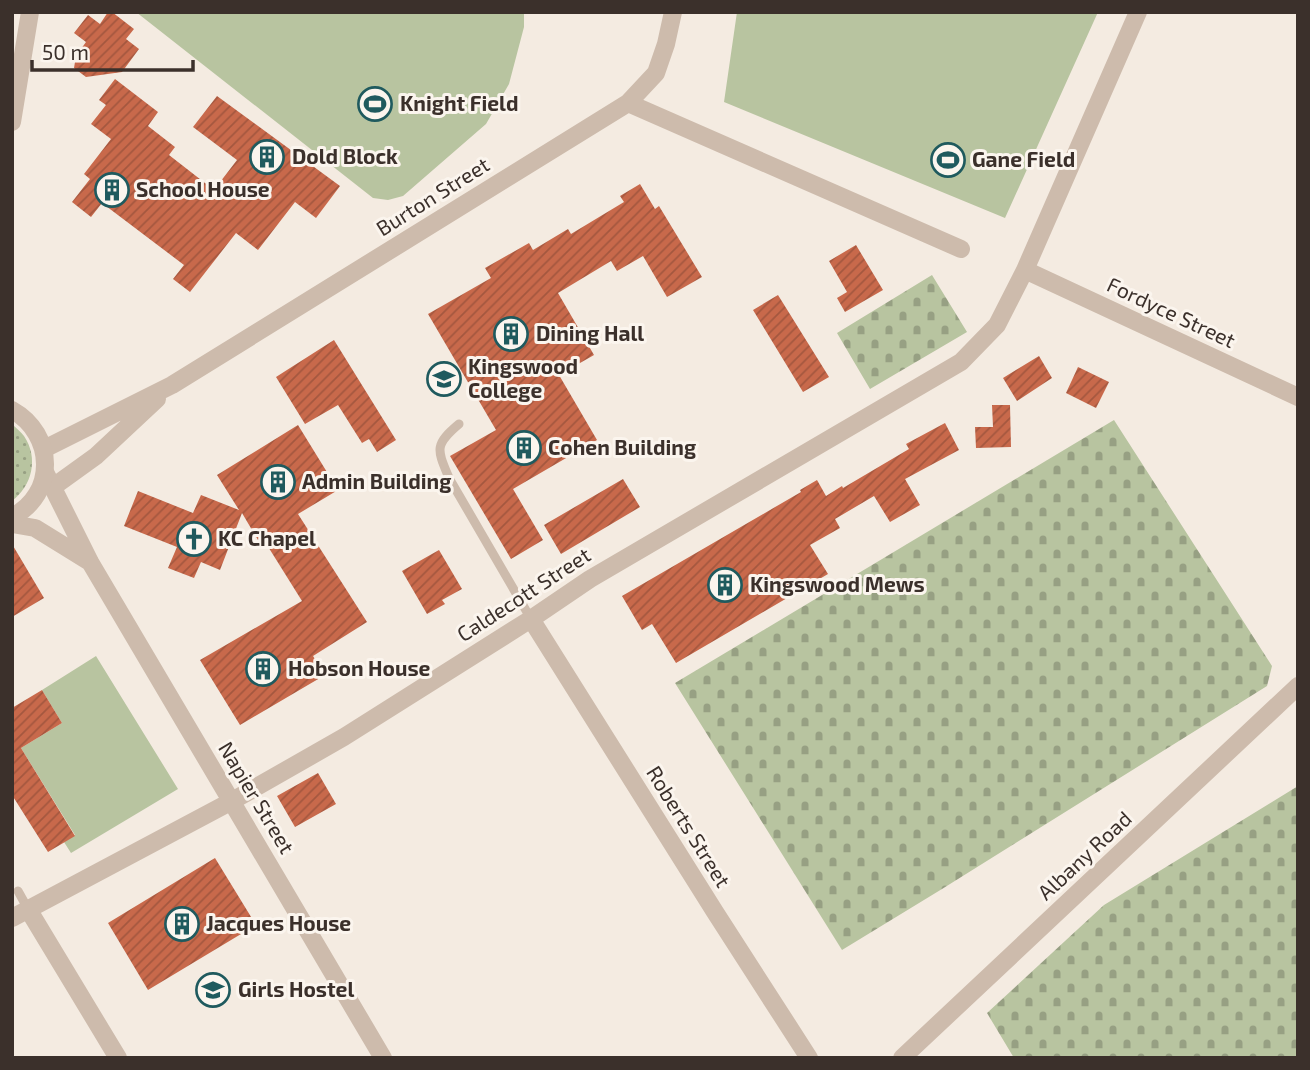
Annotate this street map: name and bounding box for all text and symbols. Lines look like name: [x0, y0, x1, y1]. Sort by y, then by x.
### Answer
scale bar: [32, 28, 192, 72]
text: 50 m: [42, 39, 89, 64]
sports icon: Knight Field: [356, 85, 394, 123]
place label: Knight Field: [400, 90, 518, 115]
building icon: Dold Block: [248, 138, 286, 176]
sports icon: Gane Field: [929, 141, 967, 179]
place label: Dold Block: [292, 143, 398, 168]
place label: Gane Field: [972, 146, 1075, 171]
street label: Burton Street: [371, 151, 493, 240]
building icon: School House: [93, 171, 131, 209]
place label: School House: [136, 176, 270, 201]
street label: Fordyce Street: [1104, 271, 1240, 352]
building icon: Dining Hall: [492, 315, 530, 353]
place label: Dining Hall: [536, 320, 644, 345]
place label: Kingswood College: [468, 353, 578, 402]
school or university icon: Kingswood College: [425, 360, 463, 398]
building icon: Cohen Building: [505, 429, 543, 467]
place label: Cohen Building: [548, 434, 696, 459]
building icon: Admin Building: [259, 463, 297, 501]
place label: Admin Building: [302, 468, 451, 493]
church icon: KC Chapel: [175, 520, 213, 558]
place label: KC Chapel: [218, 525, 316, 550]
street label: Caldecott Street: [452, 541, 595, 646]
building icon: Kingswood Mews: [706, 566, 744, 604]
place label: Kingswood Mews: [750, 571, 925, 596]
building icon: Hobson House: [244, 650, 282, 688]
place label: Hobson House: [288, 655, 431, 680]
street label: Napier Street: [214, 737, 300, 858]
street label: Roberts Street: [642, 761, 736, 891]
street label: Albany Road: [1032, 805, 1136, 905]
building icon: Jacques House: [163, 905, 201, 943]
place label: Jacques House: [206, 910, 351, 935]
school or university icon: Girls Hostel: [194, 971, 232, 1009]
place label: Girls Hostel: [238, 976, 354, 1001]

